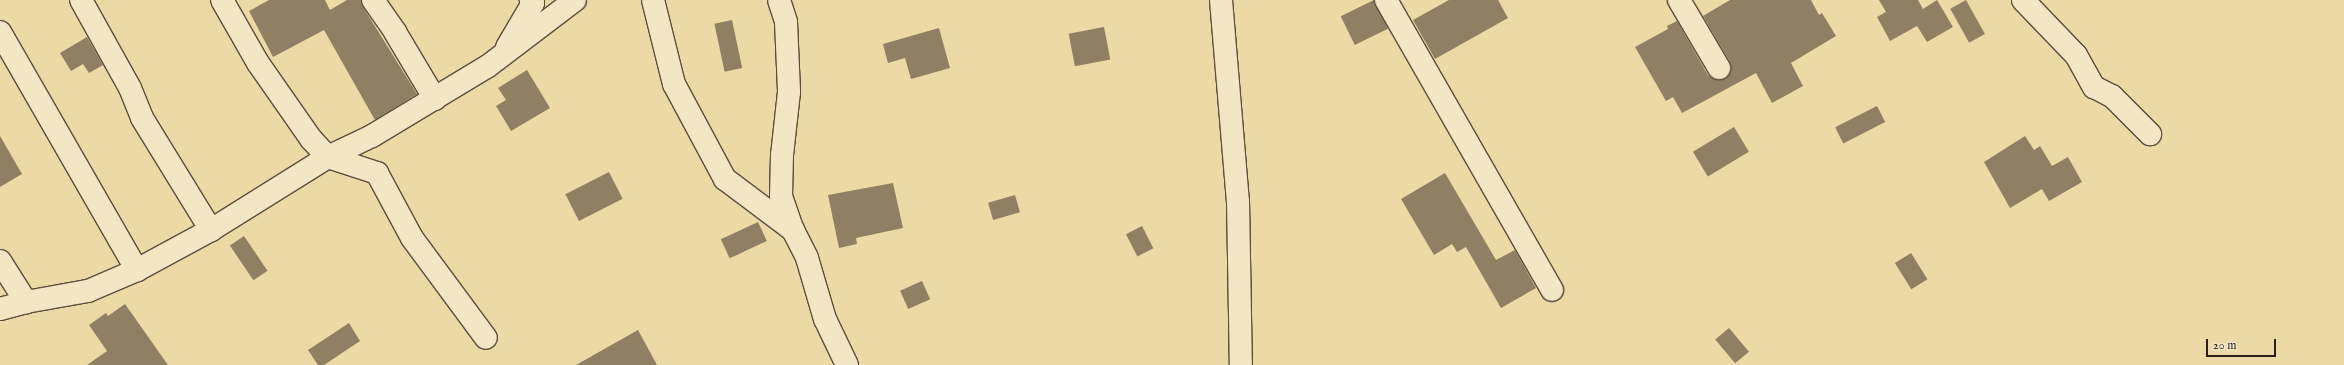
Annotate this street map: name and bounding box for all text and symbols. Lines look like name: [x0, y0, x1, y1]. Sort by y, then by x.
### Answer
scale bar: [2208, 331, 2278, 357]
text: 20 m: [2213, 338, 2236, 353]

